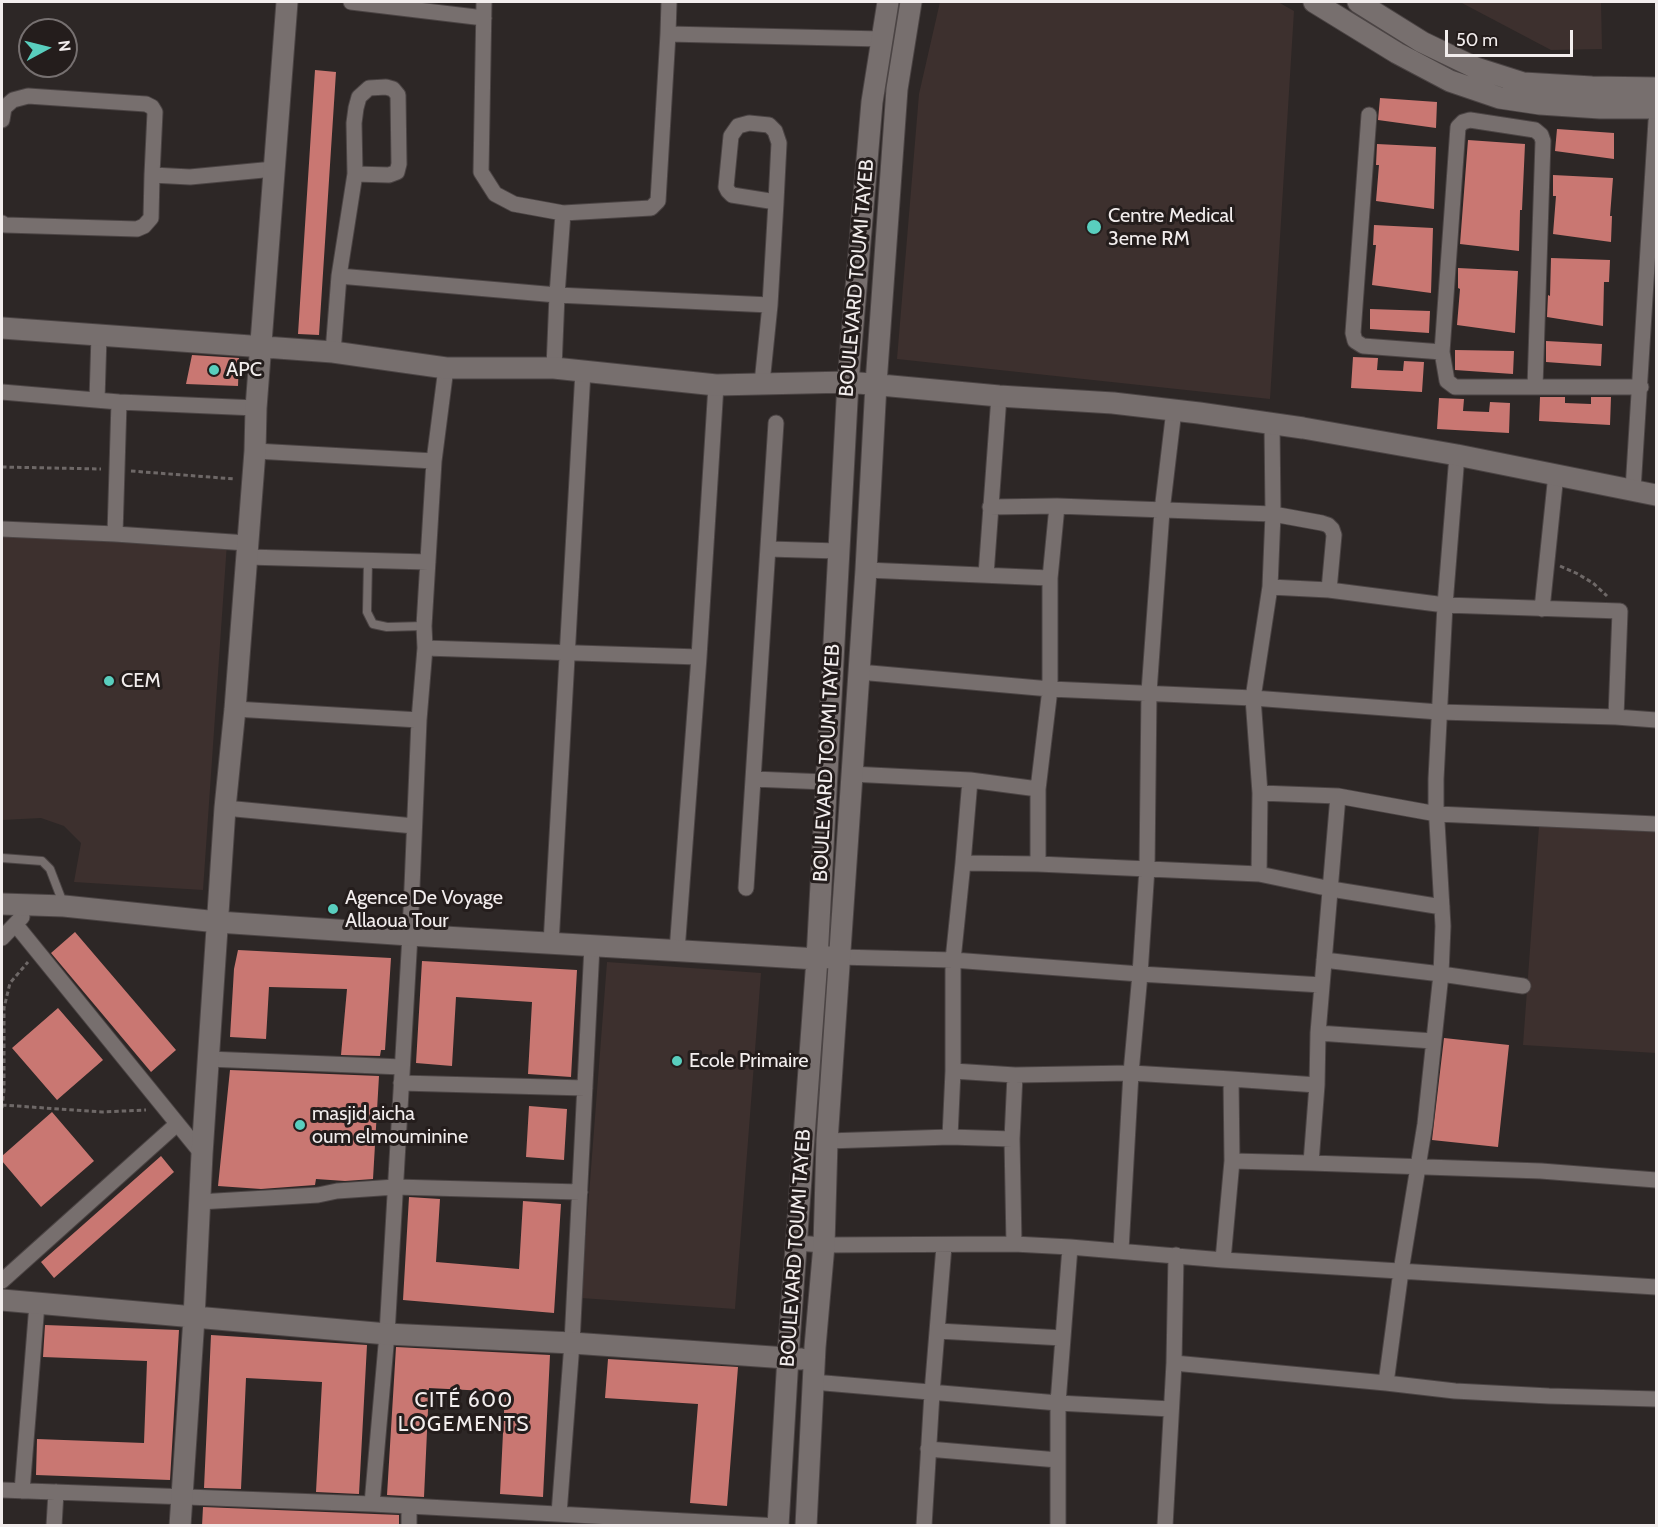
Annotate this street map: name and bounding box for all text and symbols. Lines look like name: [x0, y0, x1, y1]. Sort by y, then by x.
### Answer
north arrow: [18, 18, 78, 78]
scale bar: [1448, 18, 1576, 56]
text: 50 m: [1456, 29, 1498, 51]
text: N: [54, 39, 74, 53]
street label: BOULEVARD TOUMI TAYEB: [835, 158, 879, 398]
place label: Centre Medical 3eme RM: [1108, 204, 1234, 251]
marker: Centre Medical 3eme RM: [1085, 218, 1103, 236]
place label: APC: [226, 358, 262, 382]
marker: APC: [207, 363, 221, 377]
street label: BOULEVARD TOUMI TAYEB: [809, 643, 845, 883]
place label: CEM: [121, 669, 161, 693]
marker: CEM: [102, 674, 116, 688]
place label: Agence De Voyage Allaoua Tour: [345, 886, 503, 933]
marker: Agence De Voyage Allaoua Tour: [326, 902, 340, 916]
place label: Ecole Primaire: [689, 1049, 809, 1073]
marker: Ecole Primaire: [670, 1054, 684, 1068]
place label: masjid aicha oum elmouminine: [312, 1102, 468, 1149]
marker: masjid aicha oum elmouminine: [293, 1118, 307, 1132]
street label: BOULEVARD TOUMI TAYEB: [776, 1128, 816, 1368]
district label: CITÉ 600 LOGEMENTS: [398, 1388, 530, 1438]

